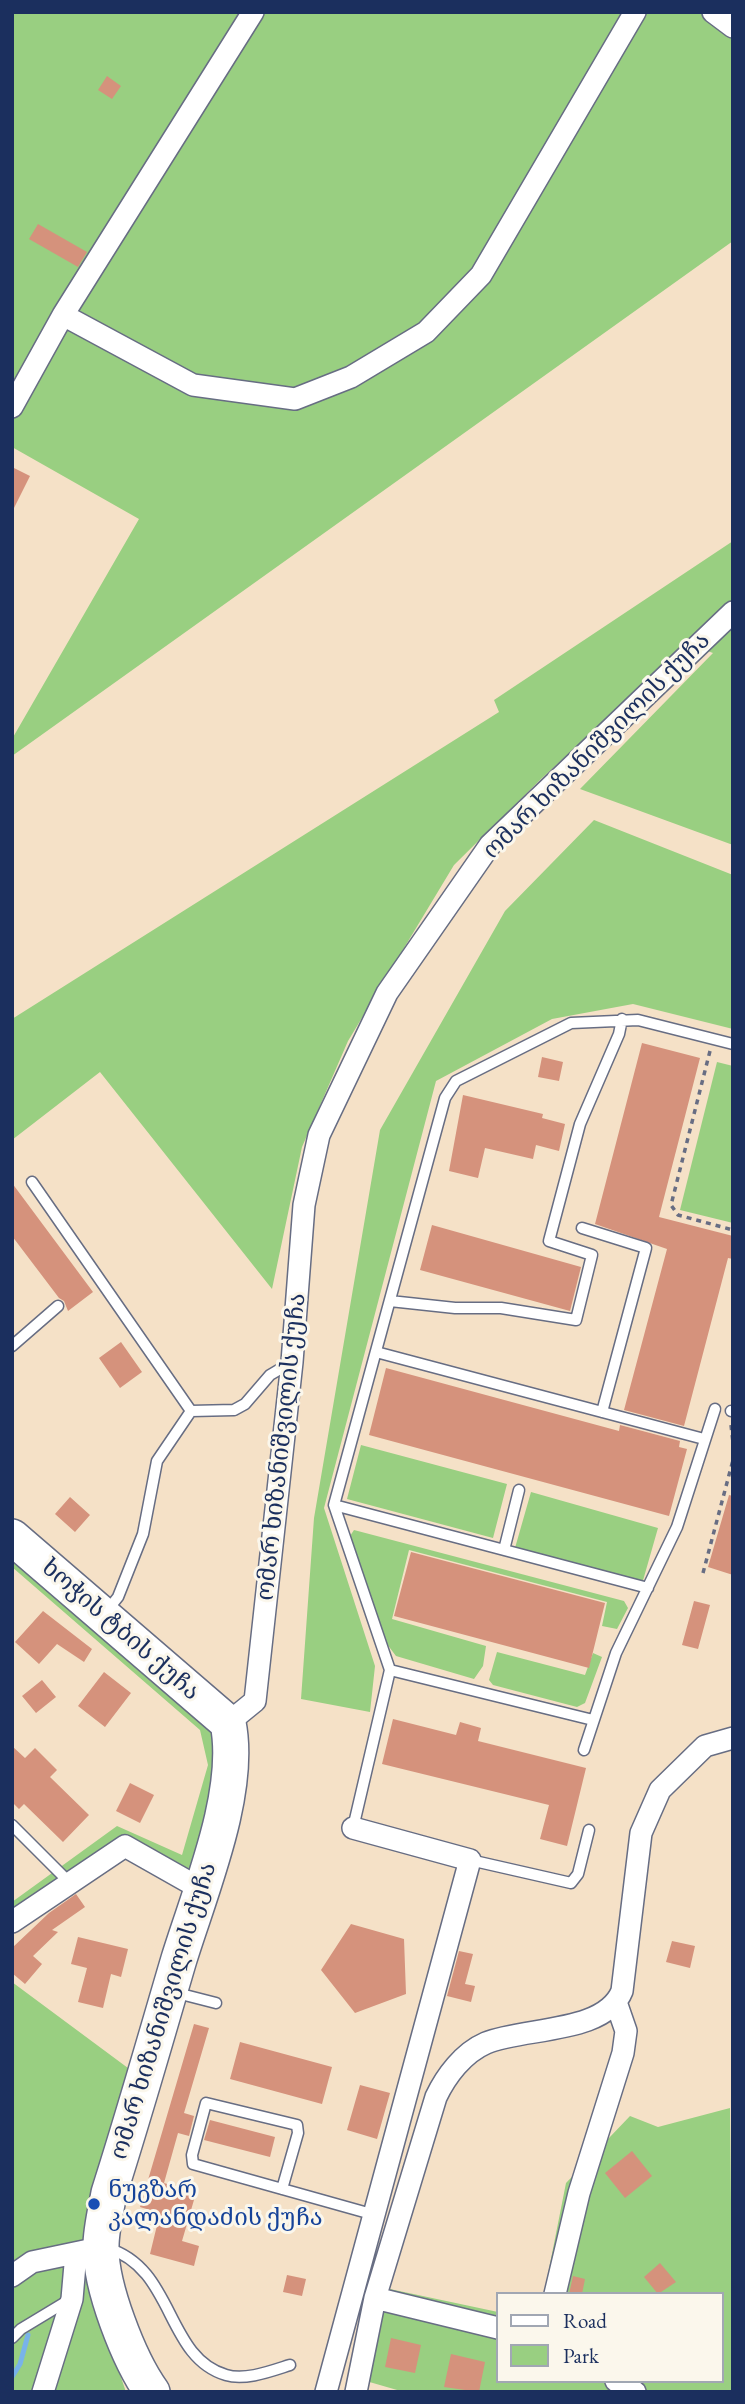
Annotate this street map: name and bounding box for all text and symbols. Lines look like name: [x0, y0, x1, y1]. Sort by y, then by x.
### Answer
street label: ომარ ხიზანიშვილის ქუჩა: [478, 627, 716, 865]
street label: ომარ ხიზანიშვილის ქუჩა: [252, 1292, 312, 1602]
street label: ხოჭის ტბის ქუჩა: [35, 1553, 205, 1707]
street label: ომარ ხიზანიშვილის ქუჩა: [105, 1859, 223, 2163]
place label: ნუგზარ კალანდაძის ქუჩა: [108, 2176, 323, 2232]
marker: ნუგზარ კალანდაძის ქუჩა: [86, 2196, 102, 2212]
legend: [496, 2292, 724, 2383]
text: Road: [563, 2307, 607, 2334]
text: Park: [563, 2342, 599, 2369]

